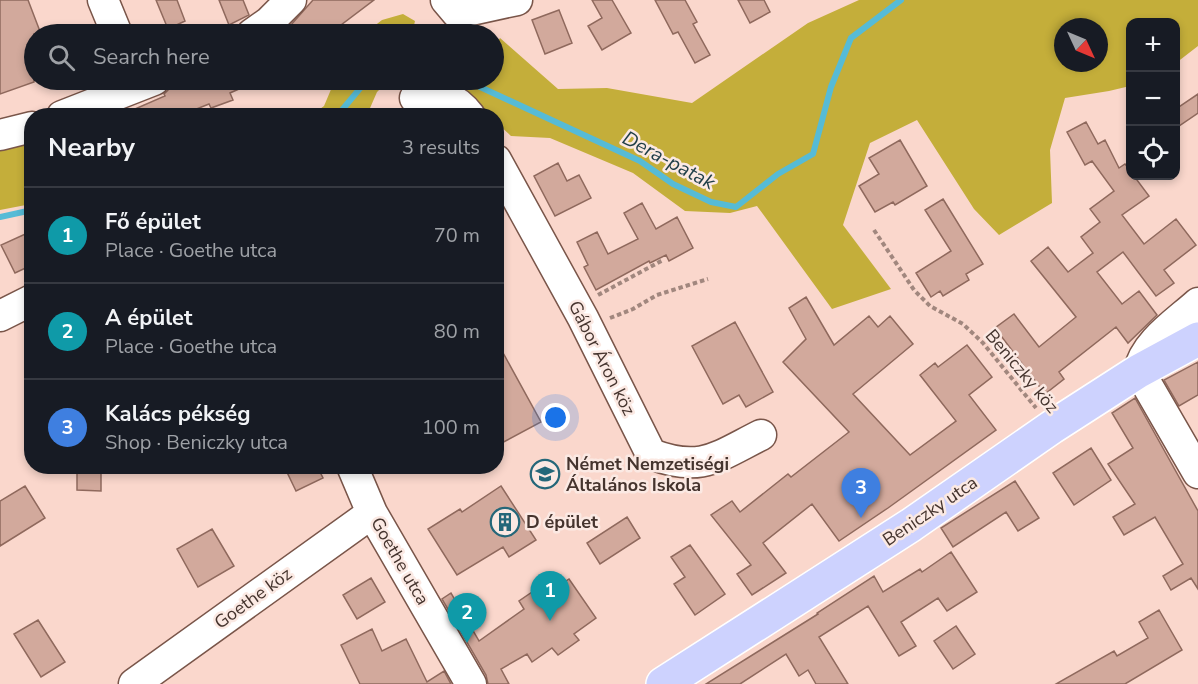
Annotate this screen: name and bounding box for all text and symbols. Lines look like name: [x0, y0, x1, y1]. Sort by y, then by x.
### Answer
north arrow: [1054, 18, 1108, 72]
map controls: [1126, 18, 1180, 180]
button: +: [1126, 18, 1180, 72]
search box: [24, 24, 504, 90]
icon: search: [45, 41, 78, 74]
text: Search here: [93, 42, 210, 72]
button: −: [1126, 72, 1180, 126]
water label: Dera-patak: [618, 125, 721, 197]
button: locate: [1126, 126, 1180, 180]
text: Nearby: [48, 130, 135, 165]
text: 3 results: [402, 134, 480, 161]
text: Fő épület: [105, 207, 201, 237]
text: 1: [62, 222, 74, 249]
text: 70 m: [434, 222, 480, 249]
text: Place · Goethe utca: [105, 237, 277, 264]
street label: Gábor Áron köz: [563, 297, 641, 419]
text: A épület: [105, 303, 192, 333]
text: 2: [62, 318, 74, 345]
text: 80 m: [434, 318, 480, 345]
street label: Beniczky köz: [980, 324, 1064, 418]
text: Place · Goethe utca: [105, 333, 277, 360]
text: Kalács pékség: [105, 399, 250, 429]
your location: [541, 403, 570, 432]
text: 3: [62, 414, 74, 441]
text: 100 m: [422, 414, 480, 441]
text: Shop · Beniczky utca: [105, 429, 288, 456]
place label: Német Nemzetiségi Általános Iskola: [566, 452, 729, 497]
school or university icon: Német Nemzetiségi Általános Iskola: [529, 458, 561, 490]
pin: 3: [842, 468, 880, 518]
street label: Beniczky utca: [878, 470, 982, 552]
building icon: D épület: [489, 506, 521, 538]
place label: D épület: [526, 510, 598, 534]
street label: Goethe utca: [365, 513, 435, 609]
street label: Goethe köz: [209, 562, 297, 634]
pin: 1: [530, 572, 570, 621]
pin: 2: [448, 594, 486, 643]

